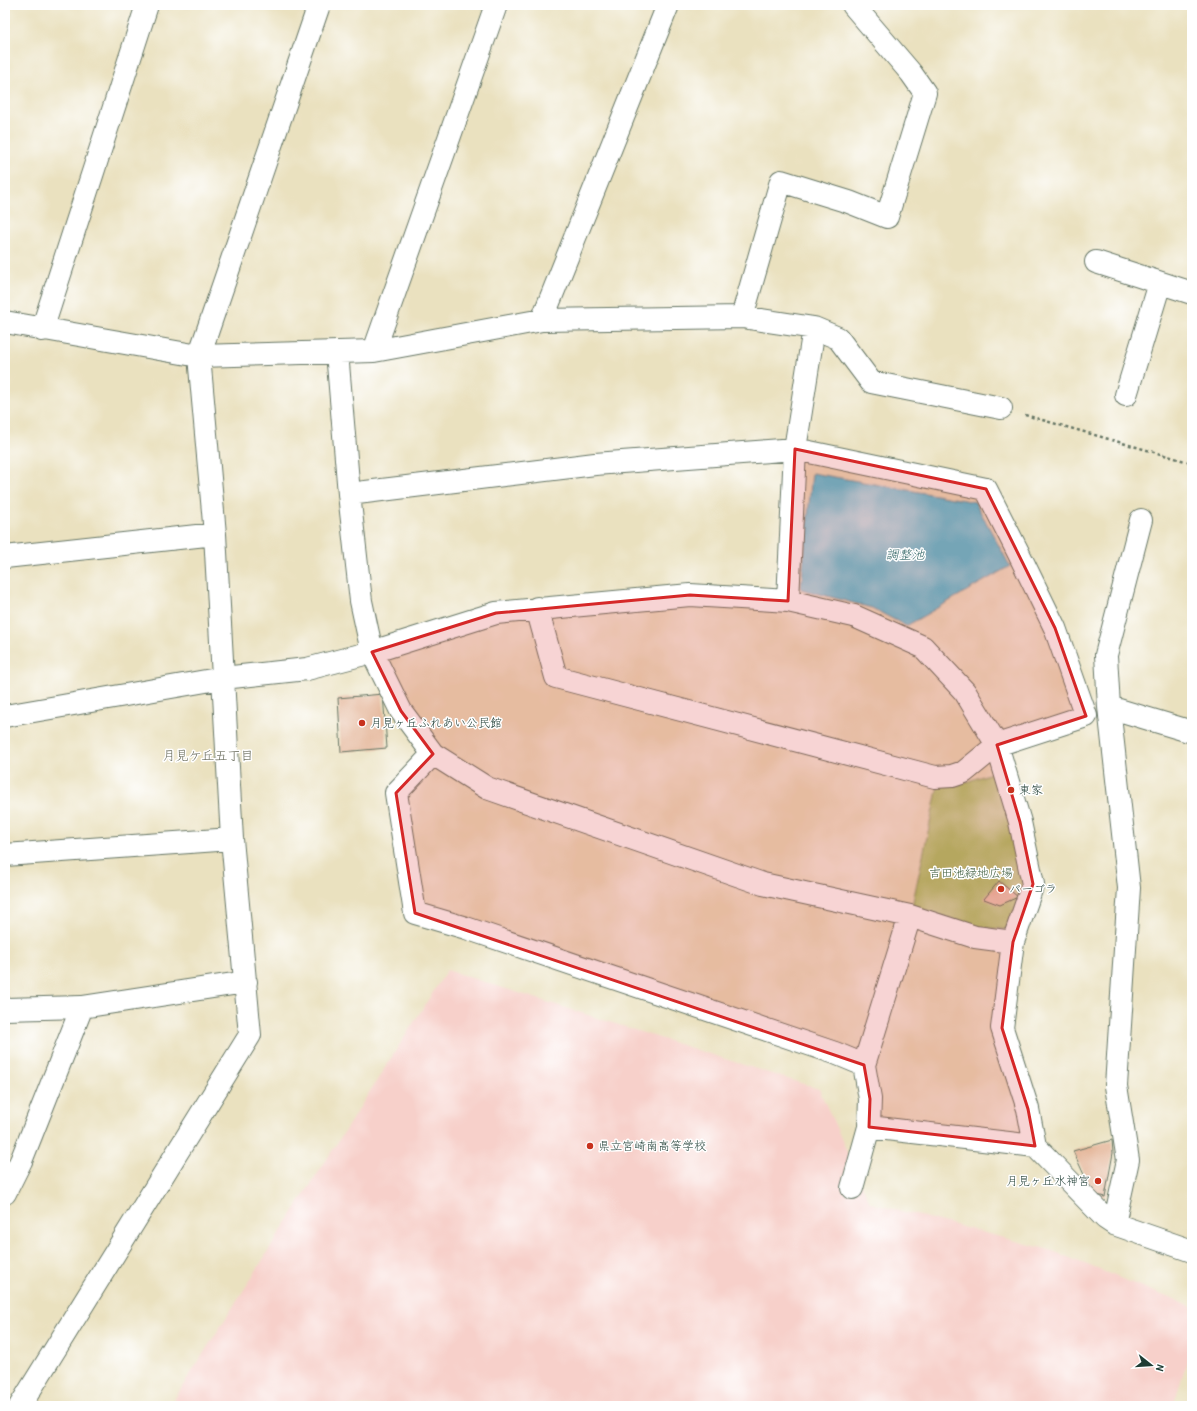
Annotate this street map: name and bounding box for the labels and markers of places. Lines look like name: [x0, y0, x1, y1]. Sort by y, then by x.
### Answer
place label: 月見ヶ丘ふれあい公民館: [370, 714, 502, 731]
marker: 月見ヶ丘ふれあい公民館: [357, 718, 367, 728]
place label: 東家: [1019, 781, 1043, 798]
marker: 東家: [1006, 785, 1016, 795]
place label: パーゴラ: [1009, 880, 1057, 897]
marker: パーゴラ: [996, 884, 1006, 894]
place label: 県立宮崎南高等学校: [598, 1137, 706, 1154]
marker: 県立宮崎南高等学校: [585, 1141, 595, 1151]
place label: 月見ヶ丘水神宮: [1006, 1172, 1090, 1189]
marker: 月見ヶ丘水神宮: [1093, 1176, 1103, 1186]

